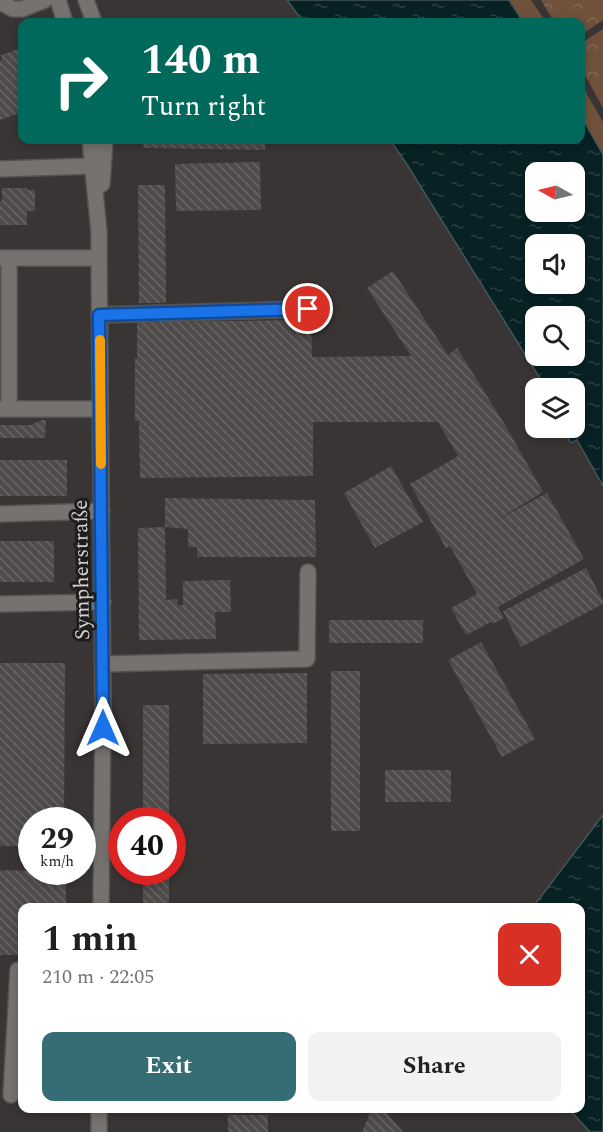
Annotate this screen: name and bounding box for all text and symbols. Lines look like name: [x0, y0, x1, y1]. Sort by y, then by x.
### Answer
text: 140 m: [141, 29, 260, 92]
icon: right: [42, 42, 120, 120]
text: Turn right: [141, 86, 266, 128]
north arrow: [525, 162, 585, 222]
map controls: [525, 162, 585, 438]
button: sound: [525, 234, 585, 294]
pin: [282, 283, 333, 334]
icon: arrive: [291, 292, 324, 325]
button: search: [525, 306, 585, 366]
button: layers: [525, 378, 585, 438]
street label: Sympherstraße: [65, 499, 99, 641]
position arrow: [71, 696, 135, 760]
speed limit sign: 40: [108, 807, 186, 885]
text: 29: [40, 816, 74, 862]
text: km/h: [40, 850, 74, 873]
text: 1 min: [42, 912, 138, 967]
button: close: [498, 923, 561, 986]
text: 210 m · 22:05: [42, 962, 154, 992]
button: Exit: [42, 1032, 296, 1101]
button: Share: [308, 1032, 561, 1101]

